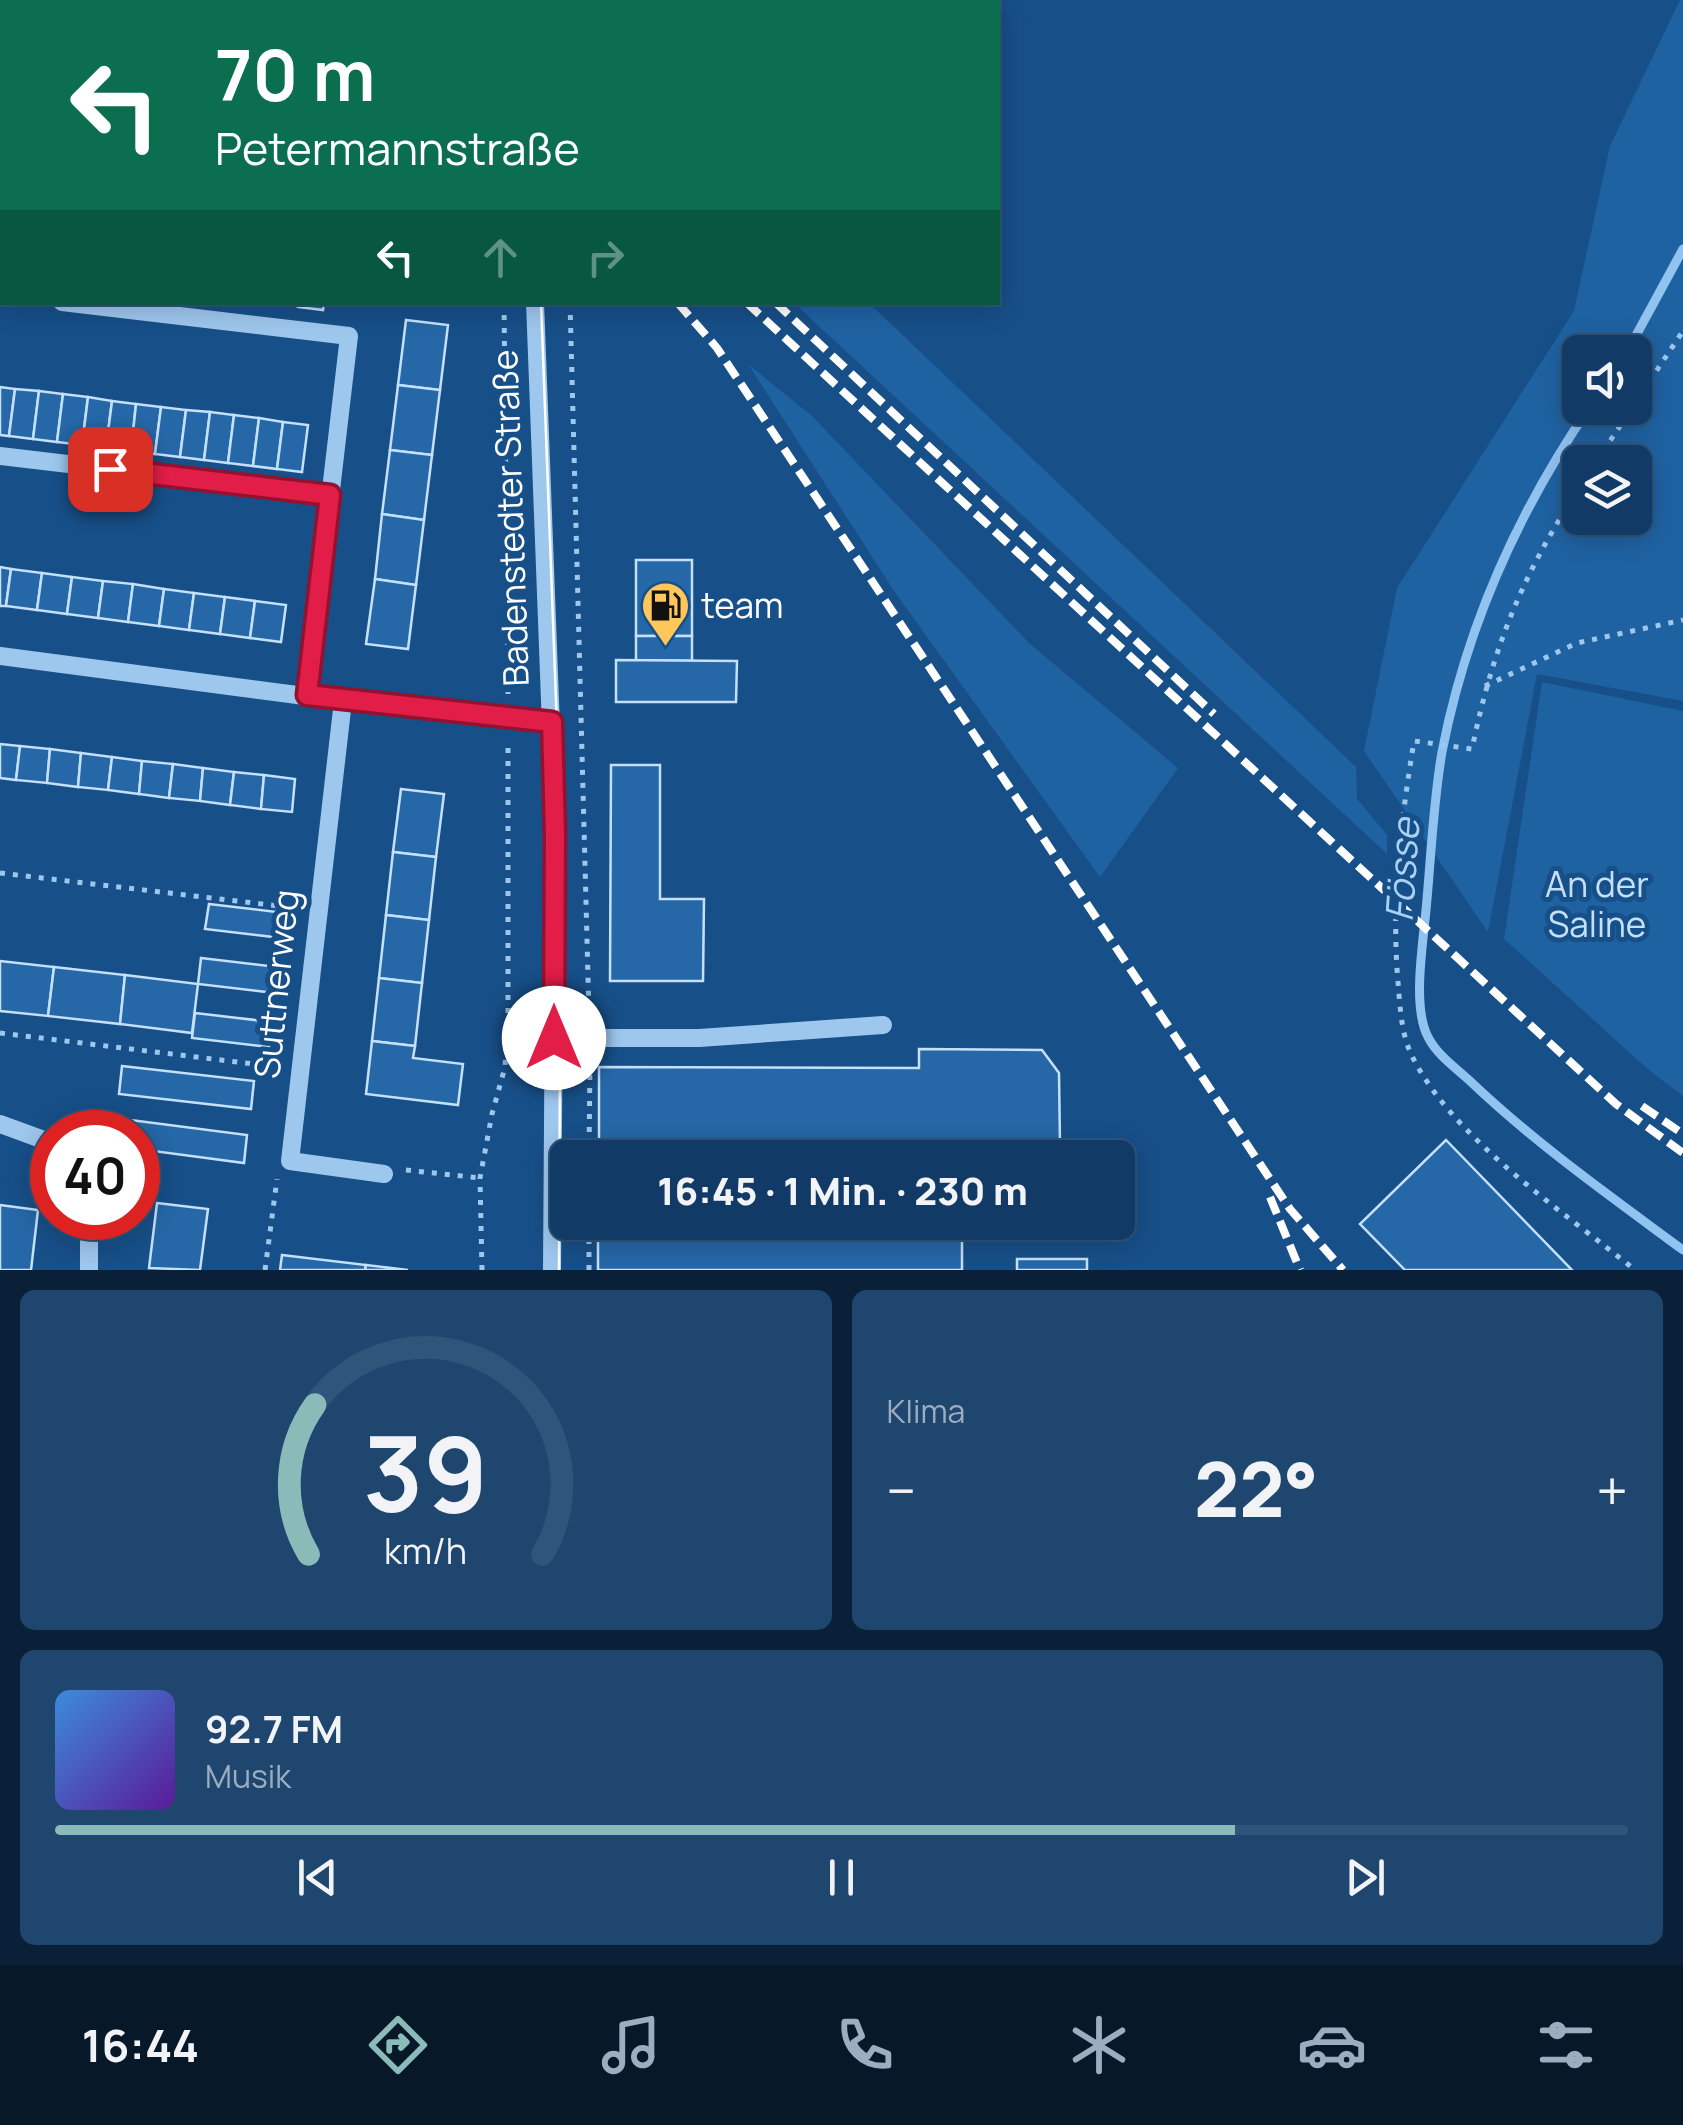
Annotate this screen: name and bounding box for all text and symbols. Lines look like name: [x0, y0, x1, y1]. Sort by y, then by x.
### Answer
text: 70 m: [215, 26, 375, 122]
icon: left: [50, 40, 180, 170]
text: Petermannstraße: [215, 117, 580, 179]
icon: left: [368, 230, 423, 285]
icon: ahead: [473, 230, 528, 285]
icon: right: [578, 230, 633, 285]
map controls: [1562, 335, 1652, 535]
button: sound: [1562, 335, 1652, 425]
street label: Badenstedter Straße: [480, 349, 540, 687]
pin: [68, 427, 153, 512]
icon: arrive: [83, 442, 138, 497]
button: layers: [1562, 445, 1652, 535]
fuel station icon: team: [640, 580, 692, 648]
place label: team: [701, 581, 784, 629]
water label: Fösse: [1371, 814, 1431, 923]
park label: An der Saline: [1545, 860, 1649, 948]
street label: Suttnerweg: [242, 887, 310, 1081]
position arrow: [502, 986, 606, 1090]
speed limit sign: 40: [30, 1110, 160, 1240]
text: 16:45 · 1 Min. · 230 m: [657, 1164, 1028, 1216]
text: Klima: [887, 1389, 965, 1433]
text: 39: [363, 1401, 488, 1543]
text: 22°: [1194, 1437, 1318, 1540]
text: −: [887, 1452, 916, 1528]
text: +: [1596, 1452, 1628, 1528]
text: km/h: [384, 1526, 467, 1575]
text: 92.7 FM: [205, 1702, 343, 1754]
text: Musik: [205, 1754, 291, 1798]
icon: previous: [290, 1850, 345, 1905]
icon: pause: [814, 1850, 869, 1905]
icon: next: [1338, 1850, 1393, 1905]
icon: directions: [363, 2010, 433, 2080]
icon: music: [596, 2010, 666, 2080]
icon: phone: [830, 2010, 900, 2080]
icon: climate: [1064, 2010, 1134, 2080]
icon: car: [1297, 2010, 1367, 2080]
icon: filters: [1531, 2010, 1601, 2080]
text: 16:44: [82, 2014, 199, 2076]

